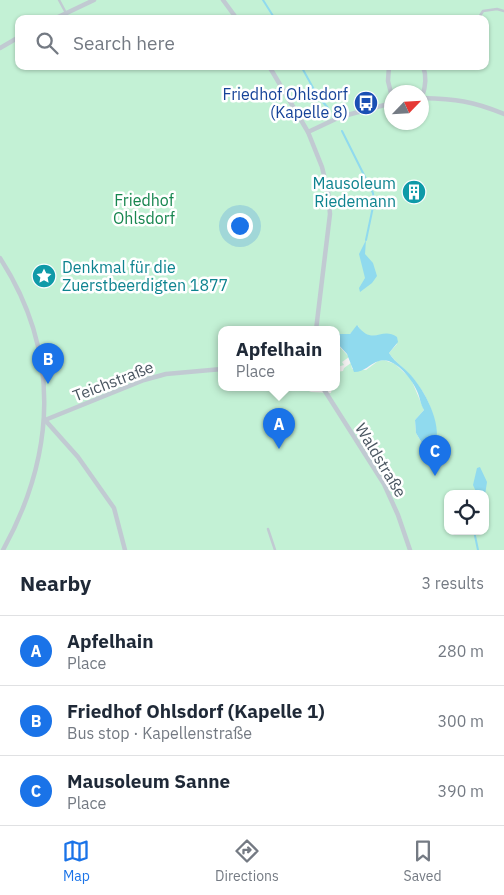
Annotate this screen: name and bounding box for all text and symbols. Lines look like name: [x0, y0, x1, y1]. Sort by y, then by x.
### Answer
search box: [15, 15, 489, 70]
icon: search: [33, 29, 61, 57]
text: Search here: [73, 31, 175, 55]
place label: Friedhof Ohlsdorf (Kapelle 8): [223, 84, 348, 122]
north arrow: [384, 85, 429, 130]
bus stop icon: Friedhof Ohlsdorf (Kapelle 8): [353, 90, 379, 116]
place label: Mausoleum Riedemann: [312, 173, 396, 211]
building icon: Mausoleum Riedemann: [401, 179, 427, 205]
park label: Friedhof Ohlsdorf: [113, 190, 175, 228]
your location: [227, 213, 253, 239]
place label: Denkmal für die Zuerstbeerdigten 1877: [62, 257, 228, 295]
place icon: Denkmal für die Zuerstbeerdigten 1877: [31, 263, 57, 289]
popup: [218, 326, 340, 391]
text: Apfelhain: [236, 337, 322, 361]
pin: B: [32, 343, 64, 384]
street label: Teichstraße: [70, 356, 156, 406]
text: Place: [236, 361, 275, 381]
pin: A: [263, 408, 295, 449]
street label: Waldstraße: [351, 419, 411, 501]
pin: C: [419, 435, 451, 476]
map controls: [444, 490, 489, 535]
button: locate: [444, 490, 489, 535]
text: Nearby: [20, 569, 91, 597]
text: 3 results: [421, 573, 484, 593]
text: Apfelhain: [67, 629, 154, 653]
text: A: [31, 641, 41, 661]
text: 280 m: [437, 641, 484, 661]
text: Place: [67, 653, 106, 673]
text: Friedhof Ohlsdorf (Kapelle 1): [67, 699, 325, 723]
text: B: [31, 711, 41, 731]
text: 300 m: [437, 711, 484, 731]
text: Bus stop · Kapellenstraße: [67, 723, 252, 743]
text: Mausoleum Sanne: [67, 769, 230, 793]
text: C: [31, 781, 41, 801]
text: 390 m: [437, 781, 484, 801]
text: Place: [67, 793, 106, 813]
tab: Map: [62, 837, 90, 885]
tab: Directions: [215, 837, 279, 885]
tab: Saved: [404, 837, 442, 885]

